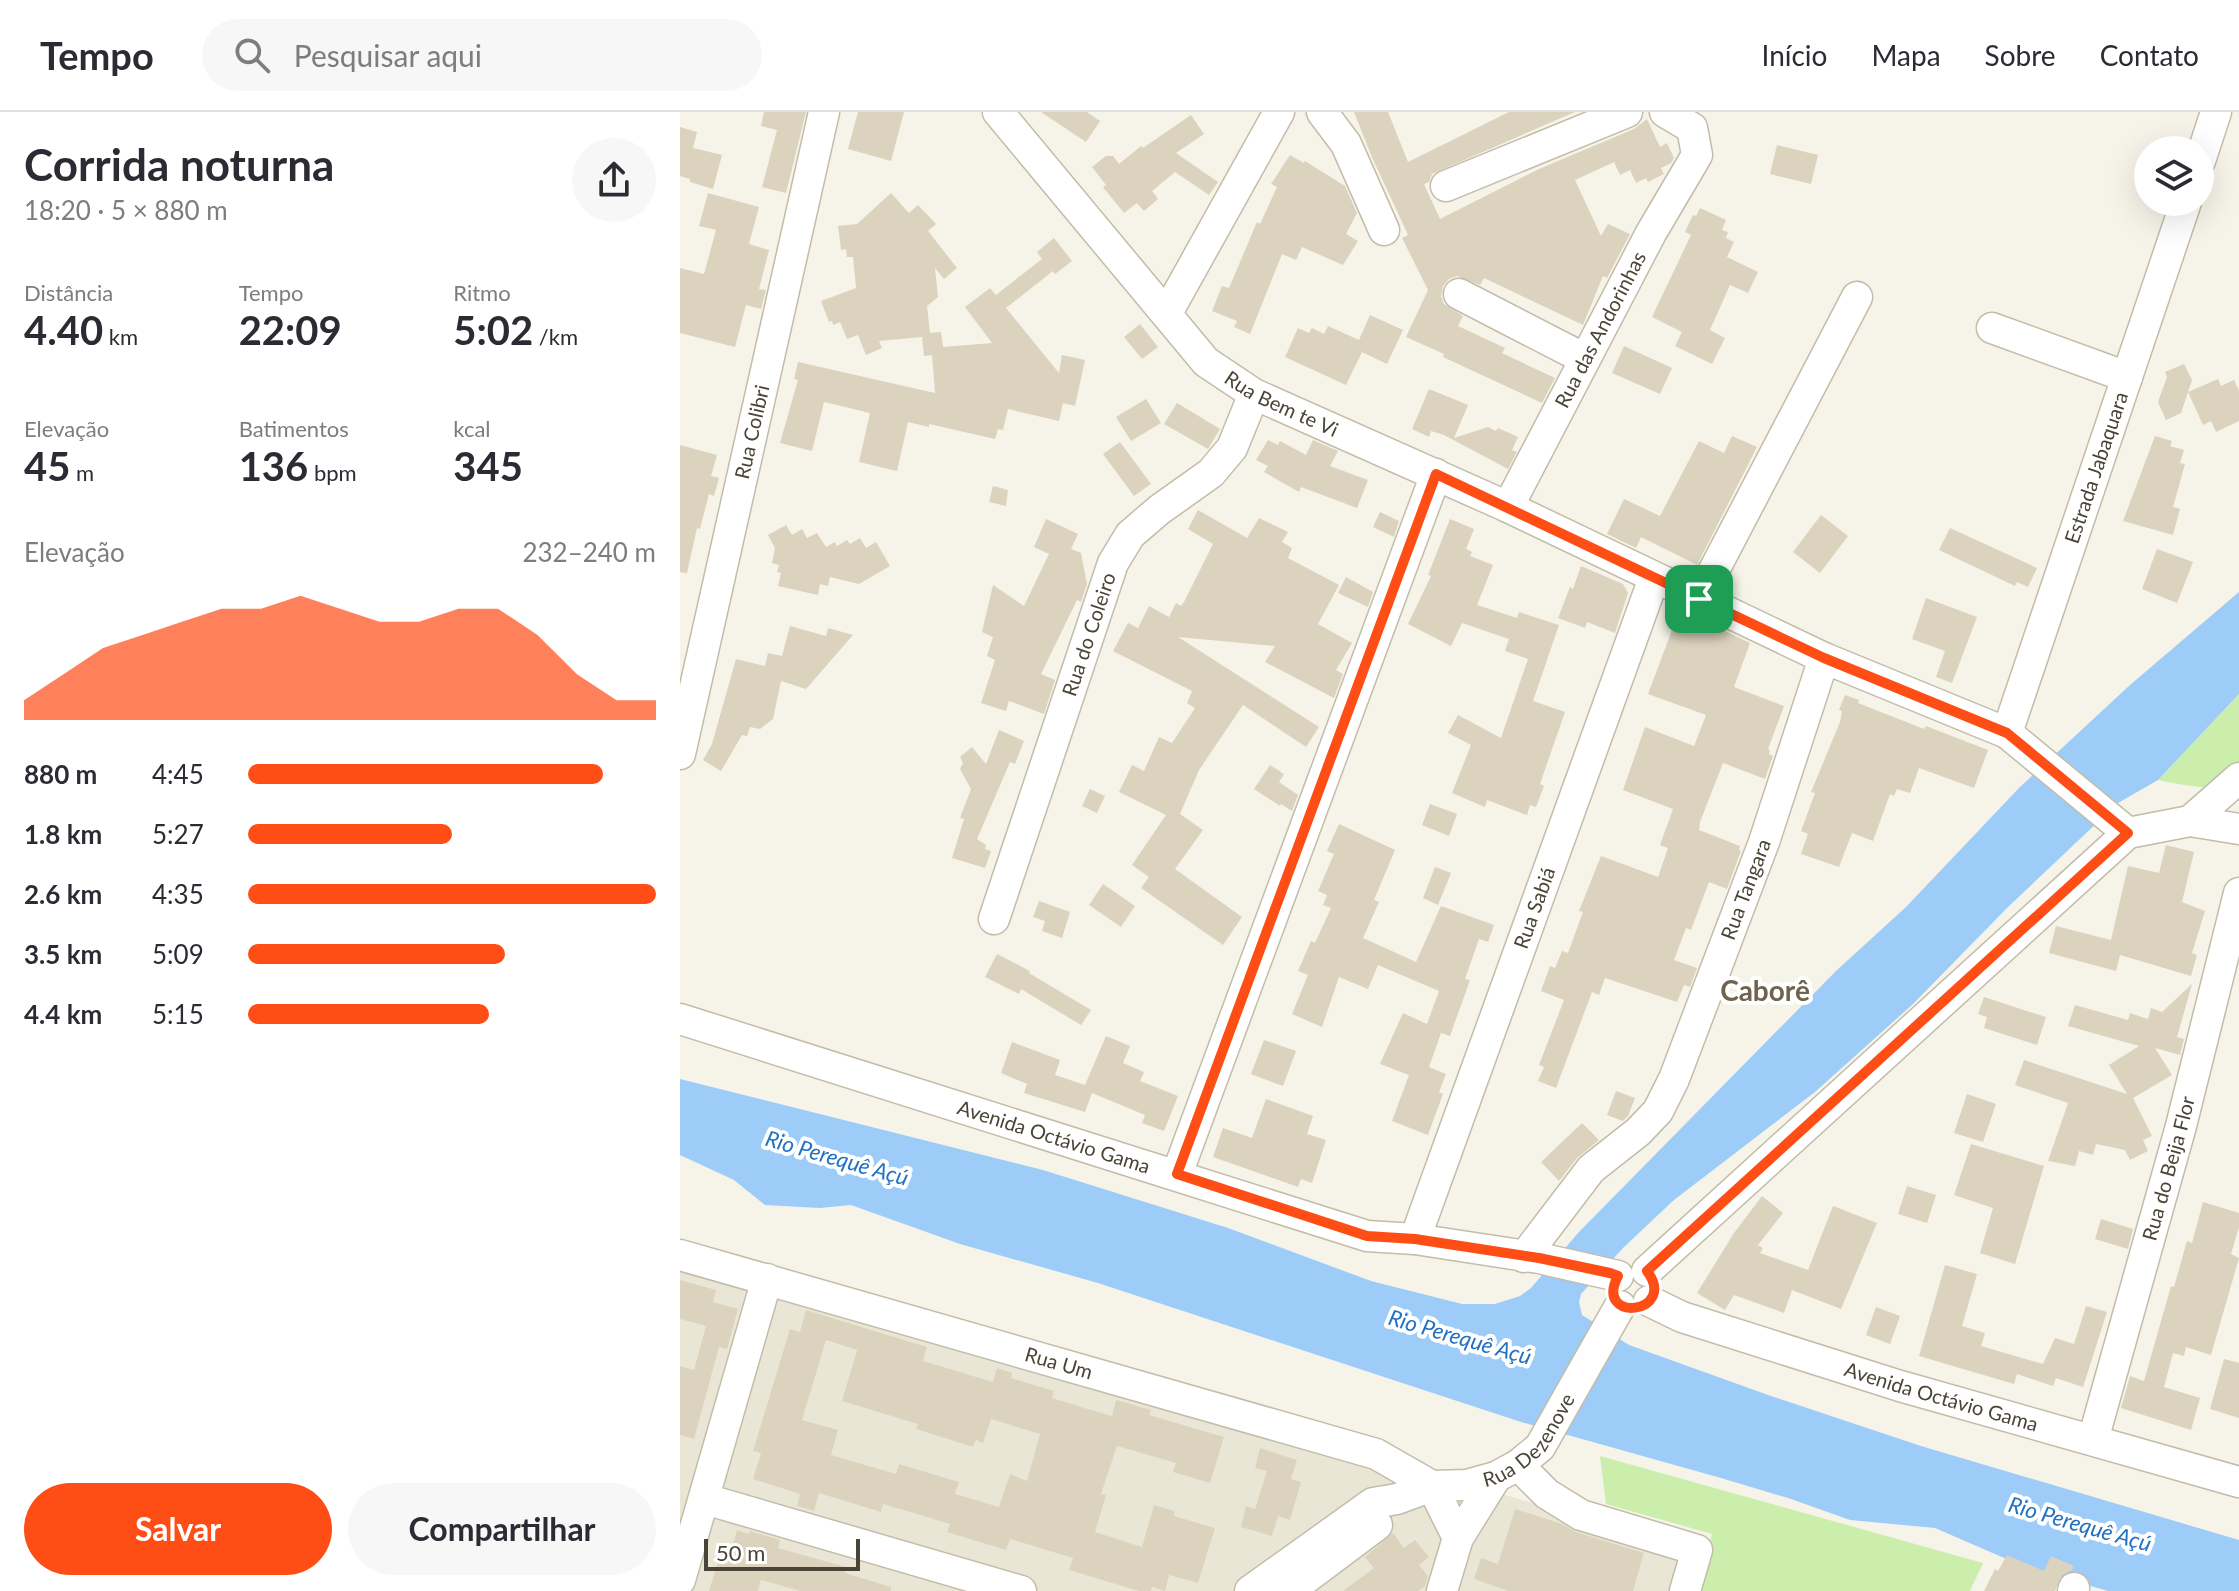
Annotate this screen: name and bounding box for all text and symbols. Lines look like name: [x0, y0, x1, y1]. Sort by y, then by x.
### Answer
search box: [202, 19, 762, 91]
text: Tempo: [40, 32, 154, 78]
icon: search: [230, 33, 274, 77]
text: Pesquisar aqui: [294, 37, 482, 73]
text: Início: [1762, 38, 1827, 72]
text: Mapa: [1871, 38, 1941, 72]
text: Sobre: [1985, 38, 2056, 72]
text: Contato: [2100, 38, 2199, 72]
map controls: [2134, 136, 2214, 216]
button: layers: [2134, 136, 2214, 216]
text: Corrida noturna: [24, 138, 334, 190]
button: share: [572, 138, 656, 222]
text: 18:20 · 5 × 880 m: [24, 194, 228, 226]
street label: Rua das Andorinhas: [1549, 247, 1650, 411]
text: Distância: [24, 279, 113, 306]
text: Tempo: [239, 279, 303, 306]
text: Ritmo: [453, 279, 511, 306]
text: 4.40: [24, 306, 103, 354]
text: 22:09: [239, 306, 342, 354]
text: 5:02: [453, 306, 533, 354]
text: km: [103, 323, 138, 350]
text: /km: [533, 323, 578, 350]
street label: Rua Bem te Vi: [1221, 365, 1342, 441]
street label: Rua Colibri: [729, 382, 773, 481]
street label: Estrada Jabaquara: [2059, 388, 2132, 546]
text: Elevação: [24, 415, 109, 442]
text: Batimentos: [239, 415, 349, 442]
text: kcal: [453, 415, 491, 442]
text: 45: [24, 442, 70, 490]
text: 136: [239, 442, 308, 490]
text: 345: [453, 442, 523, 490]
text: m: [70, 459, 94, 486]
text: bpm: [308, 459, 357, 486]
text: Elevação: [24, 536, 125, 568]
text: 232–240 m: [522, 536, 656, 568]
pin: [1665, 565, 1733, 633]
street label: Rua do Coleiro: [1056, 569, 1120, 699]
icon: arrive: [1677, 577, 1721, 621]
text: 880 m: [24, 758, 97, 790]
text: 4:45: [152, 758, 204, 790]
text: 1.8 km: [24, 818, 102, 850]
text: 5:27: [152, 818, 204, 850]
street label: Rua Tangara: [1715, 835, 1775, 943]
street label: Rua Sabiá: [1508, 864, 1559, 952]
text: 2.6 km: [24, 878, 102, 910]
text: 4:35: [152, 878, 204, 910]
text: 3.5 km: [24, 938, 102, 970]
text: 5:09: [152, 938, 204, 970]
district label: Caborê: [1720, 973, 1810, 1007]
text: 4.4 km: [24, 998, 102, 1030]
text: 5:15: [152, 998, 204, 1030]
street label: Rua do Beija Flor: [2137, 1093, 2199, 1243]
street label: Avenida Octávio Gama: [955, 1094, 1153, 1178]
water label: Rio Perequê Açú: [763, 1124, 912, 1191]
water label: Rio Perequê Açú: [1386, 1303, 1535, 1370]
street label: Rua Um: [1023, 1341, 1096, 1383]
street label: Avenida Octávio Gama: [1842, 1356, 2041, 1436]
street label: Rua Dezenove: [1480, 1389, 1579, 1491]
button: Salvar: [24, 1483, 332, 1575]
button: Compartilhar: [348, 1483, 656, 1575]
water label: Rio Perequê Açú: [2006, 1490, 2155, 1557]
scale bar: [704, 1535, 860, 1571]
text: 50 m: [716, 1539, 765, 1566]

